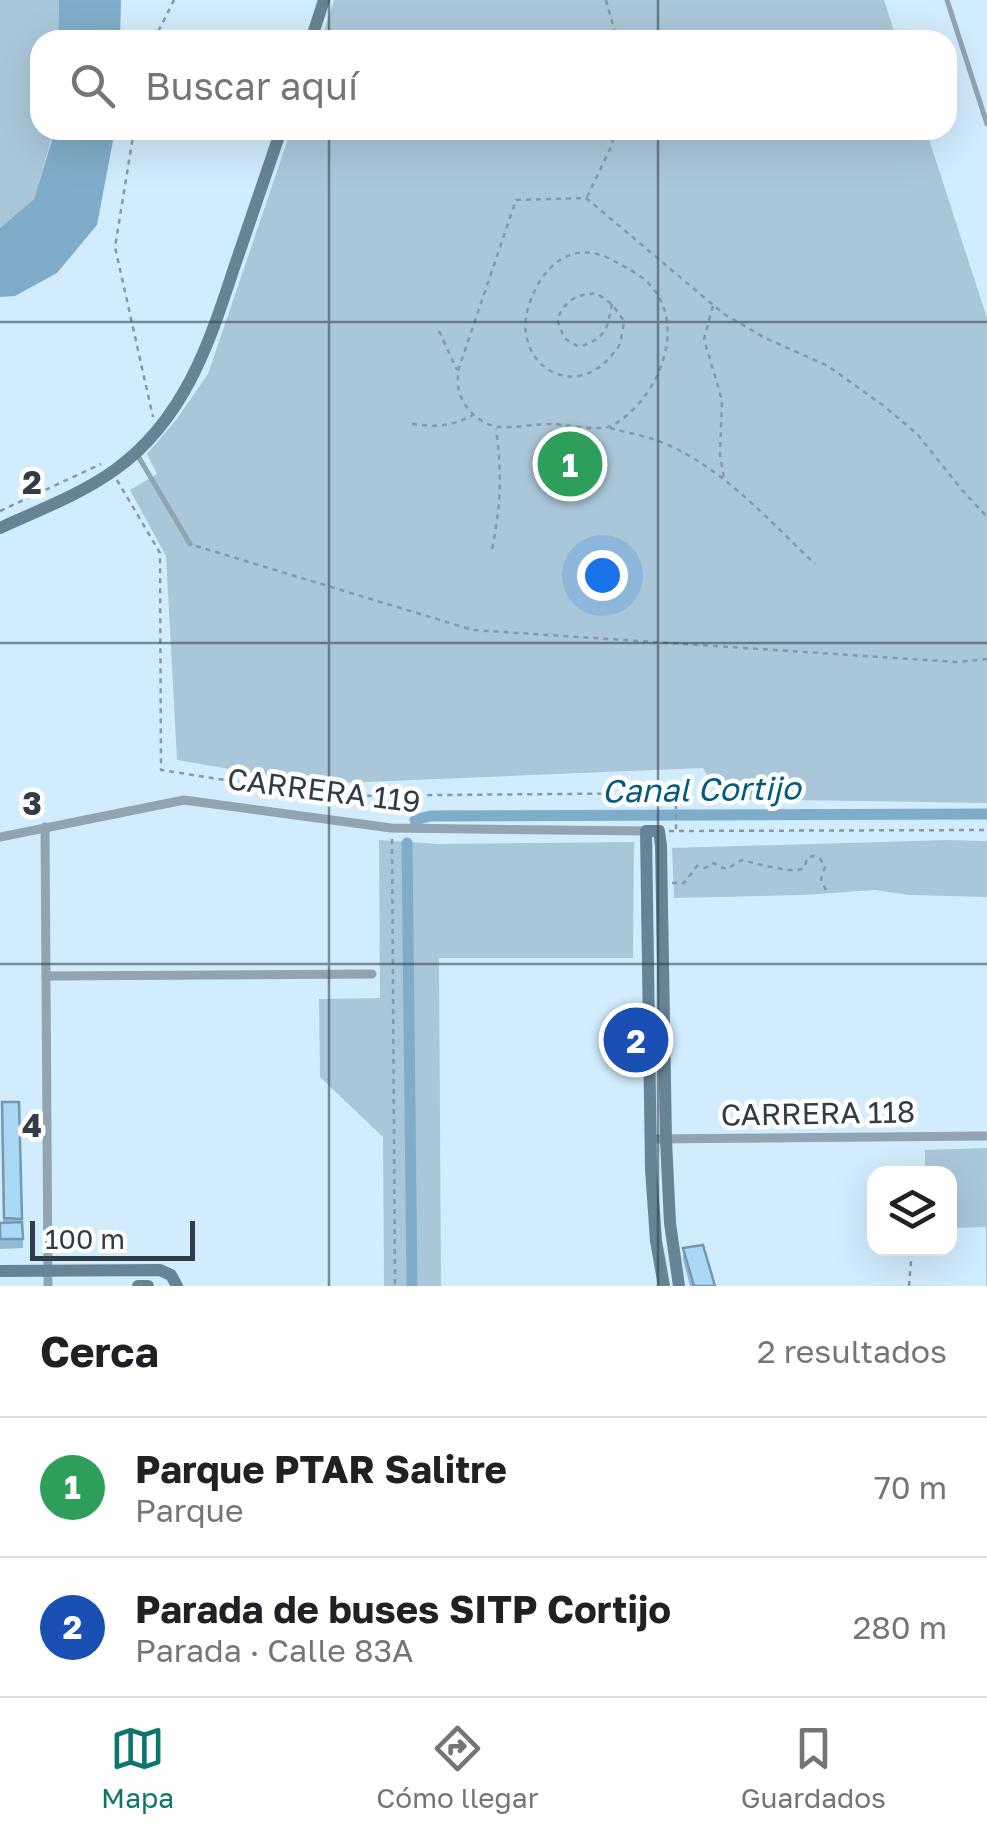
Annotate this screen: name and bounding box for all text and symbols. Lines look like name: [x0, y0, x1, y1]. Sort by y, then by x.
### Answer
search box: [30, 30, 957, 140]
icon: search: [65, 58, 120, 113]
text: Buscar aquí: [145, 63, 358, 108]
pin: 1: [538, 426, 602, 502]
text: 2: [22, 463, 42, 501]
your location: [577, 550, 628, 601]
street label: CARRERA 119: [225, 760, 423, 820]
water label: Canal Cortijo: [601, 768, 803, 810]
text: 3: [22, 784, 42, 822]
pin: 2: [604, 1002, 668, 1078]
street label: CARRERA 118: [720, 1093, 916, 1133]
text: 4: [22, 1106, 42, 1144]
map controls: [867, 1166, 957, 1256]
button: layers: [867, 1166, 957, 1256]
scale bar: [30, 1216, 195, 1260]
text: 100 m: [45, 1222, 125, 1255]
text: Cerca: [40, 1326, 159, 1376]
text: 2 resultados: [757, 1332, 947, 1370]
text: Parque PTAR Salitre: [135, 1446, 507, 1491]
text: 1: [64, 1468, 81, 1506]
text: 70 m: [874, 1468, 947, 1506]
text: Parque: [135, 1491, 243, 1529]
text: Parada de buses SITP Cortijo: [135, 1586, 671, 1631]
text: 2: [63, 1608, 82, 1646]
text: 280 m: [853, 1608, 947, 1646]
text: Parada · Calle 83A: [135, 1631, 414, 1669]
tab: Mapa: [101, 1721, 174, 1814]
tab: Cómo llegar: [376, 1721, 539, 1814]
tab: Guardados: [741, 1721, 886, 1814]

